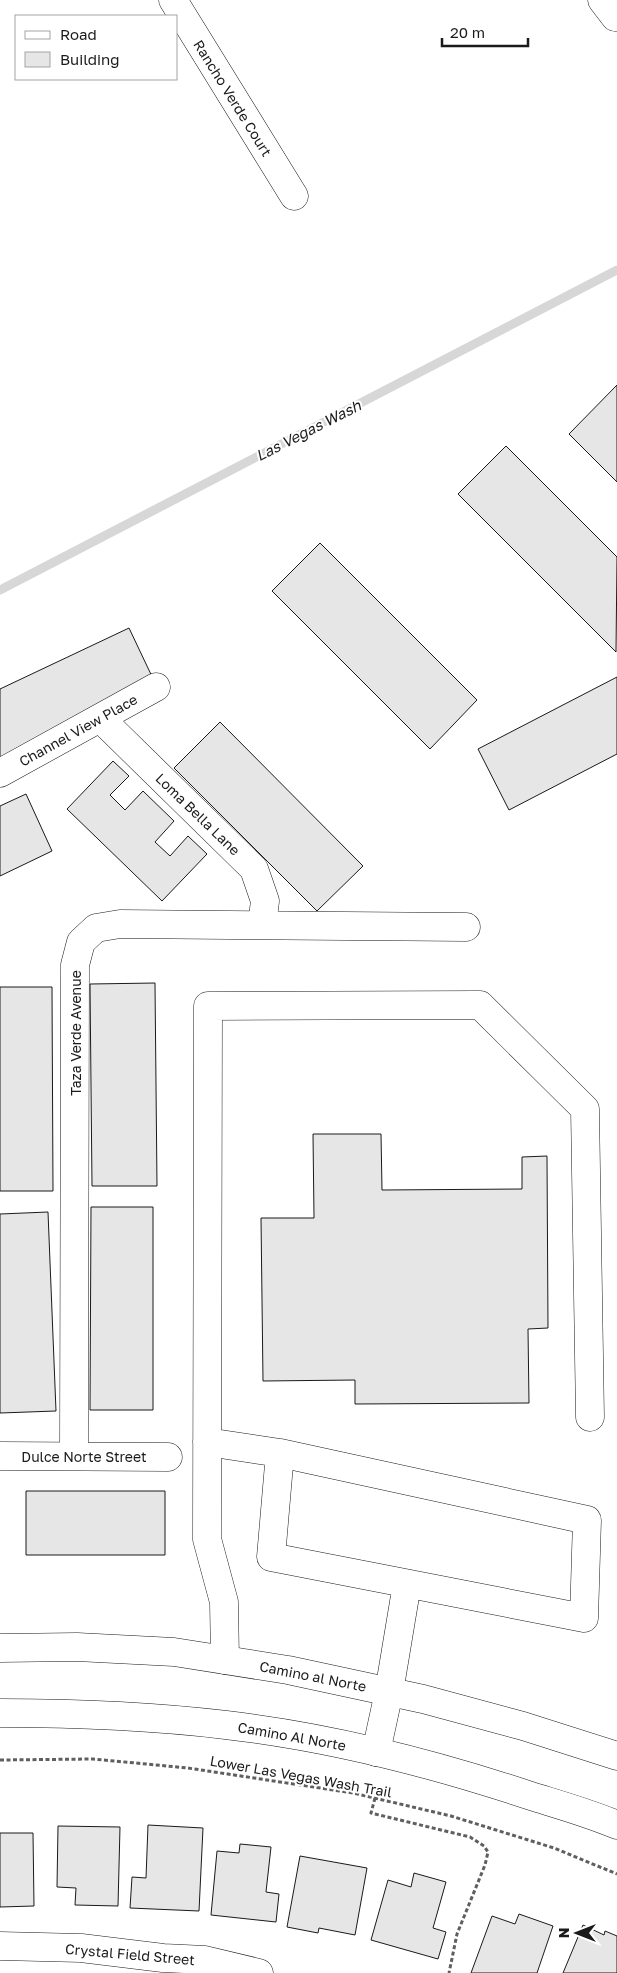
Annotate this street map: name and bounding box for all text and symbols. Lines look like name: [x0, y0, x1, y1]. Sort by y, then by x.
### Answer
legend: [15, 15, 178, 80]
scale bar: [442, 15, 528, 47]
text: 20 m: [450, 23, 485, 41]
text: Road: [60, 25, 97, 43]
street label: Rancho Verde Court: [190, 37, 276, 159]
text: Building: [60, 50, 120, 68]
water label: Las Vegas Wash: [252, 395, 365, 465]
street label: Channel View Place: [16, 690, 140, 770]
street label: Loma Bella Lane: [152, 769, 244, 859]
street label: Taza Verde Avenue: [67, 970, 84, 1096]
street label: Dulce Norte Street: [21, 1448, 147, 1465]
street label: Camino al Norte: [258, 1657, 368, 1695]
street label: Camino Al Norte: [237, 1718, 347, 1754]
street label: Lower Las Vegas Wash Trail: [209, 1752, 393, 1800]
north arrow: [552, 1908, 602, 1958]
text: N: [555, 1928, 572, 1938]
street label: Crystal Field Street: [64, 1940, 196, 1968]

